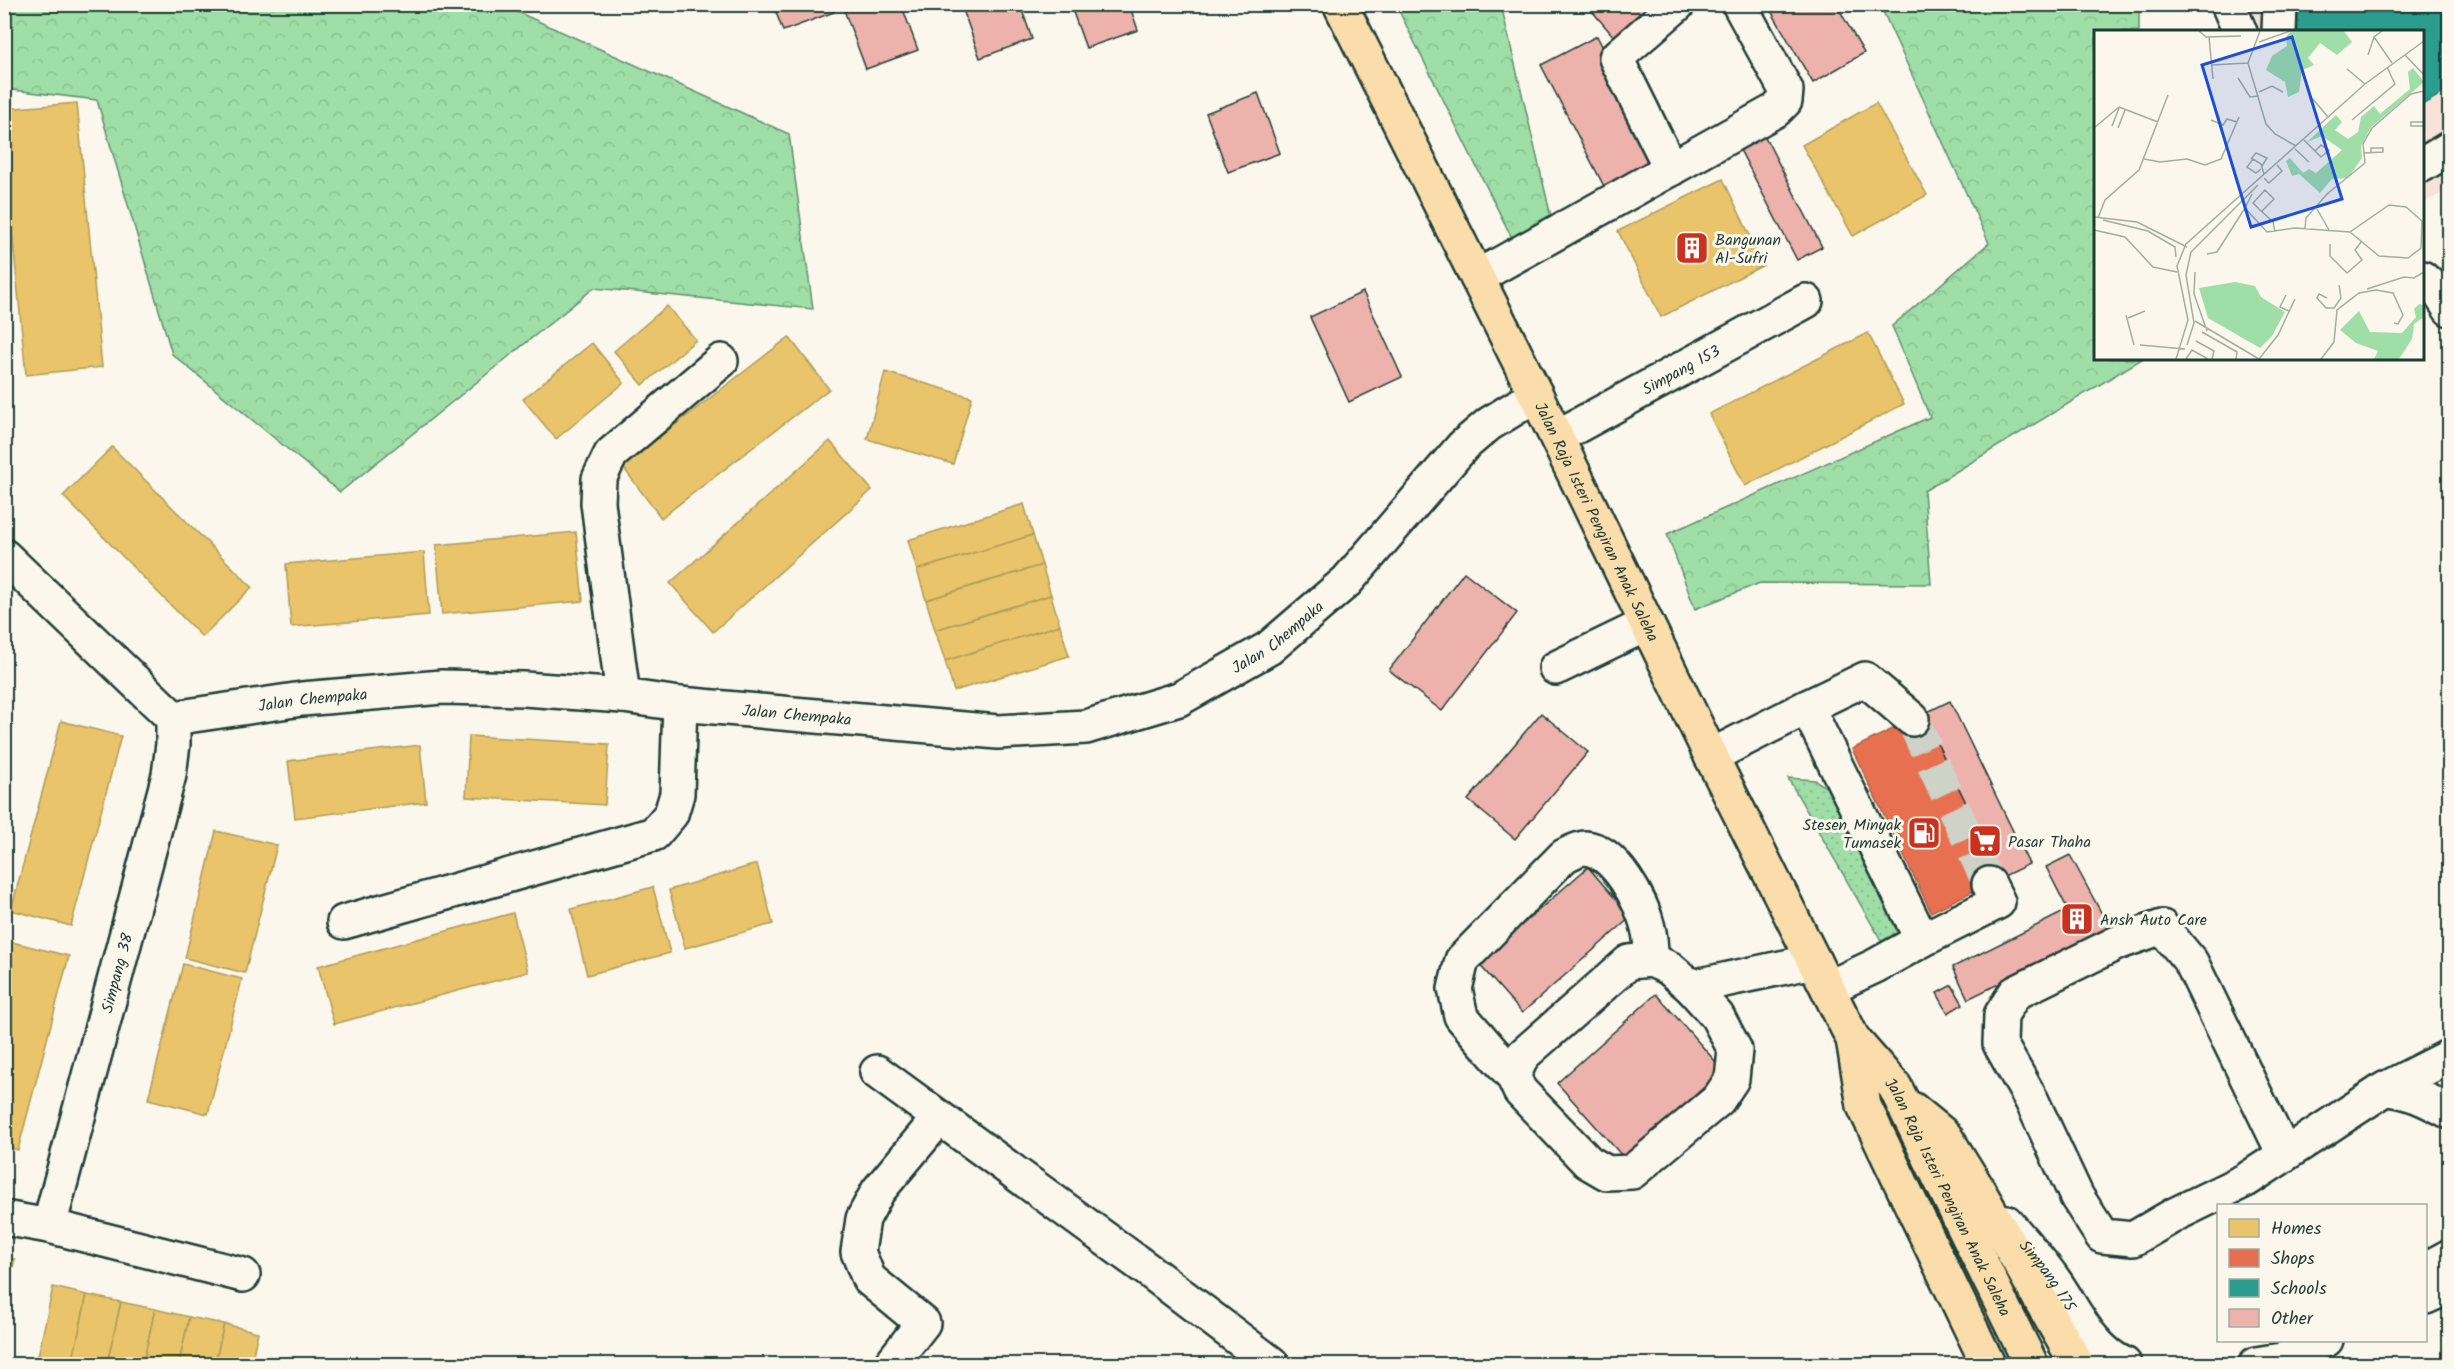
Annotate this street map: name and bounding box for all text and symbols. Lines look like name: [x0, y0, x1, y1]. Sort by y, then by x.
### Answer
inset map: [2094, 30, 2424, 360]
place label: Bangunan Al-Sufri: [1715, 228, 1781, 271]
building icon: Bangunan Al-Sufri: [1674, 230, 1710, 266]
street label: Simpang 153: [1638, 339, 1725, 402]
street label: Jalan Raja Isteri Pengiran Anak Saleha: [1527, 398, 1665, 646]
street label: Jalan Chempaka: [1227, 595, 1330, 681]
street label: Jalan Chempaka: [257, 682, 368, 719]
street label: Jalan Chempaka: [741, 699, 852, 733]
place label: Stesen Minyak Tumasek: [1803, 813, 1901, 856]
fuel station icon: Stesen Minyak Tumasek: [1906, 815, 1942, 851]
supermarket icon: Pasar Thaha: [1967, 823, 2003, 859]
place label: Pasar Thaha: [2008, 830, 2091, 855]
building icon: Ansh Auto Care: [2059, 901, 2095, 937]
place label: Ansh Auto Care: [2100, 908, 2207, 933]
street label: Simpang 38: [95, 930, 140, 1016]
street label: Jalan Raja Isteri Pengiran Anak Saleha: [1878, 1072, 2017, 1321]
legend: [2217, 1204, 2427, 1342]
text: Homes: [2271, 1215, 2322, 1244]
street label: Simpang 175: [2012, 1235, 2083, 1318]
text: Shops: [2271, 1245, 2315, 1274]
text: Schools: [2271, 1275, 2327, 1304]
text: Other: [2271, 1305, 2314, 1334]

